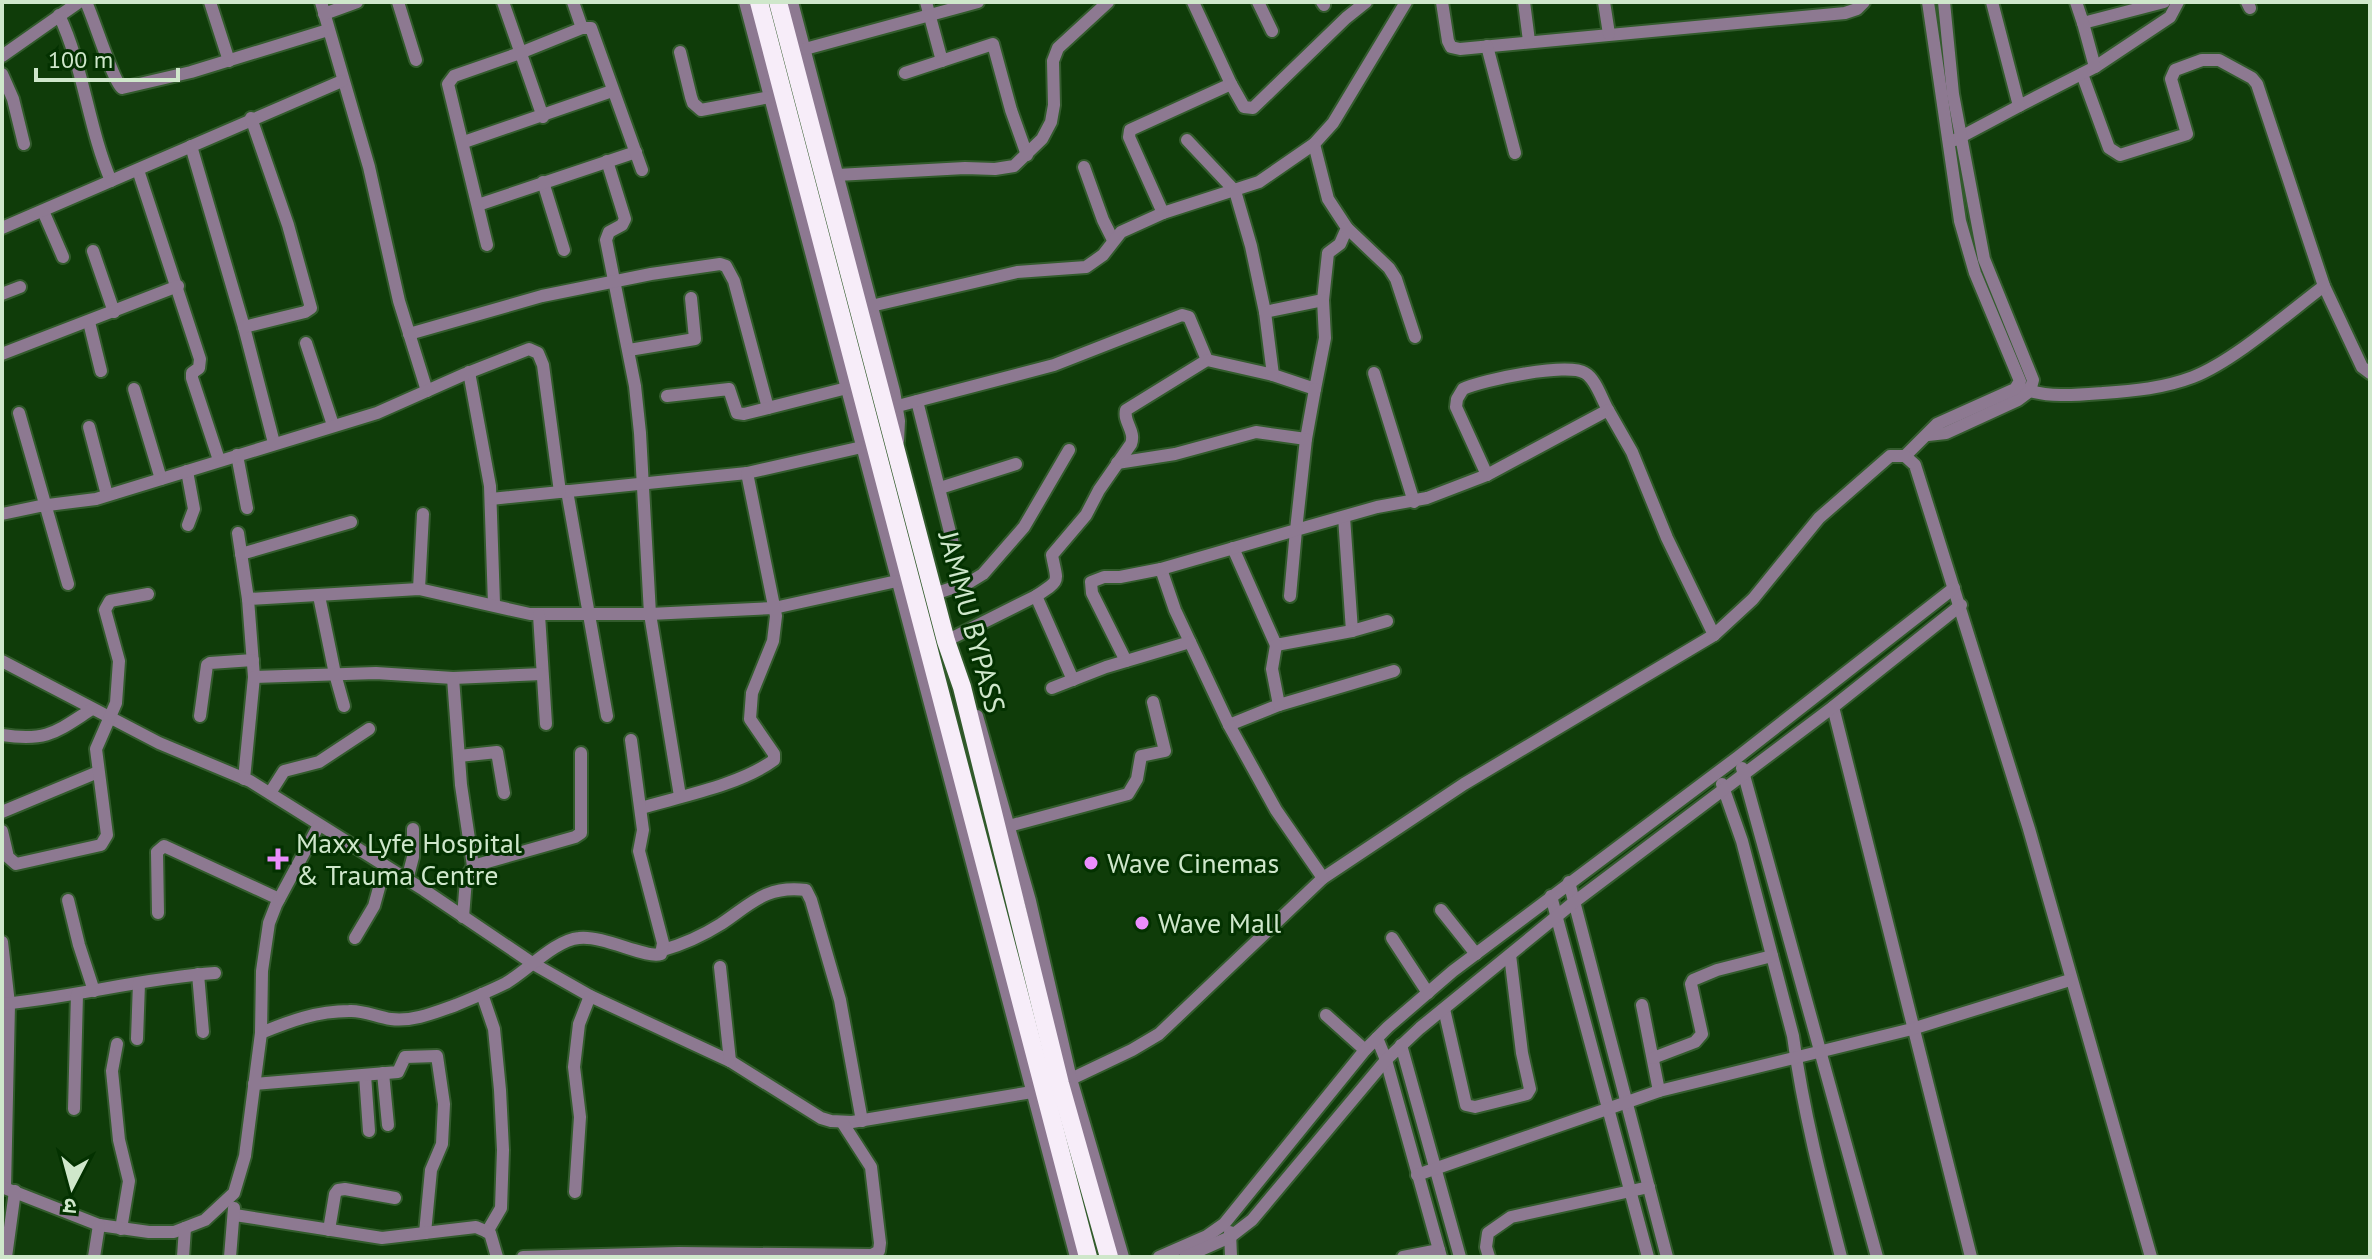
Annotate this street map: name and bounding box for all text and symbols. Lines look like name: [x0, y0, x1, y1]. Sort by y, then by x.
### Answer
scale bar: [36, 32, 178, 82]
text: 100 m: [48, 44, 113, 75]
street label: JAMMU BYPASS: [930, 526, 1014, 717]
place label: Maxx Lyfe Hospital & Trauma Centre: [296, 824, 522, 893]
place label: Wave Cinemas: [1107, 844, 1279, 881]
marker: Maxx Lyfe Hospital & Trauma Centre: [267, 848, 289, 870]
marker: Wave Cinemas: [1082, 854, 1100, 872]
place label: Wave Mall: [1158, 904, 1281, 941]
marker: Wave Mall: [1133, 914, 1151, 932]
north arrow: [32, 1147, 112, 1227]
text: उ: [61, 1192, 78, 1221]

